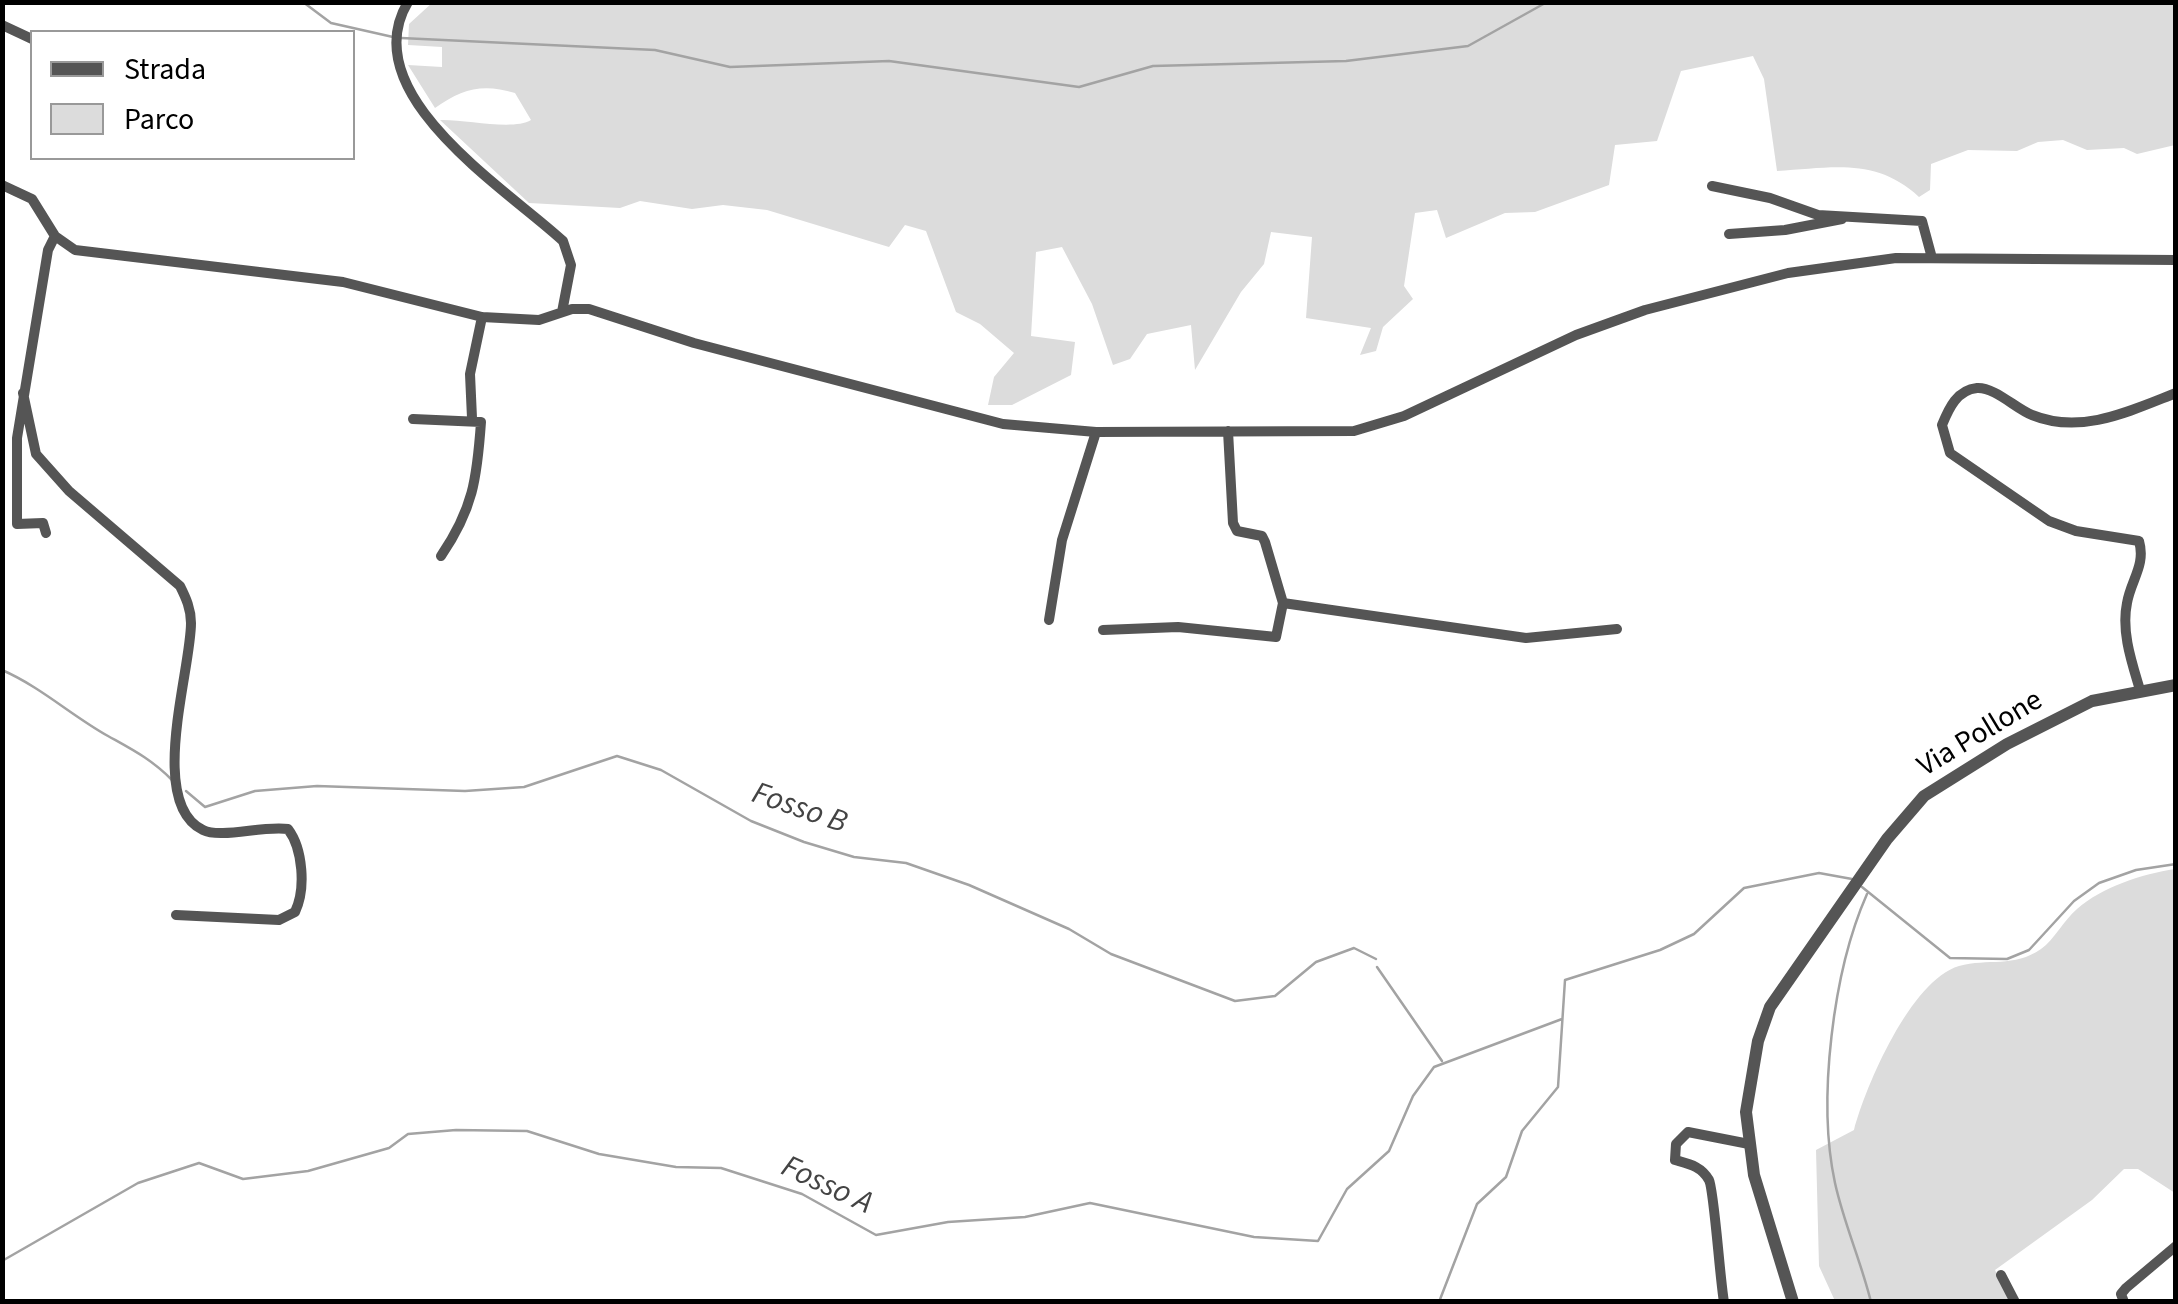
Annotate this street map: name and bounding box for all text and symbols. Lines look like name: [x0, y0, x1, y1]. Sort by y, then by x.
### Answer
legend: [30, 30, 355, 160]
text: Strada: [124, 48, 206, 91]
text: Parco: [124, 98, 194, 141]
street label: Via Pollone: [1912, 684, 2050, 786]
water label: Fosso B: [746, 776, 852, 844]
water label: Fosso A: [774, 1149, 878, 1225]

